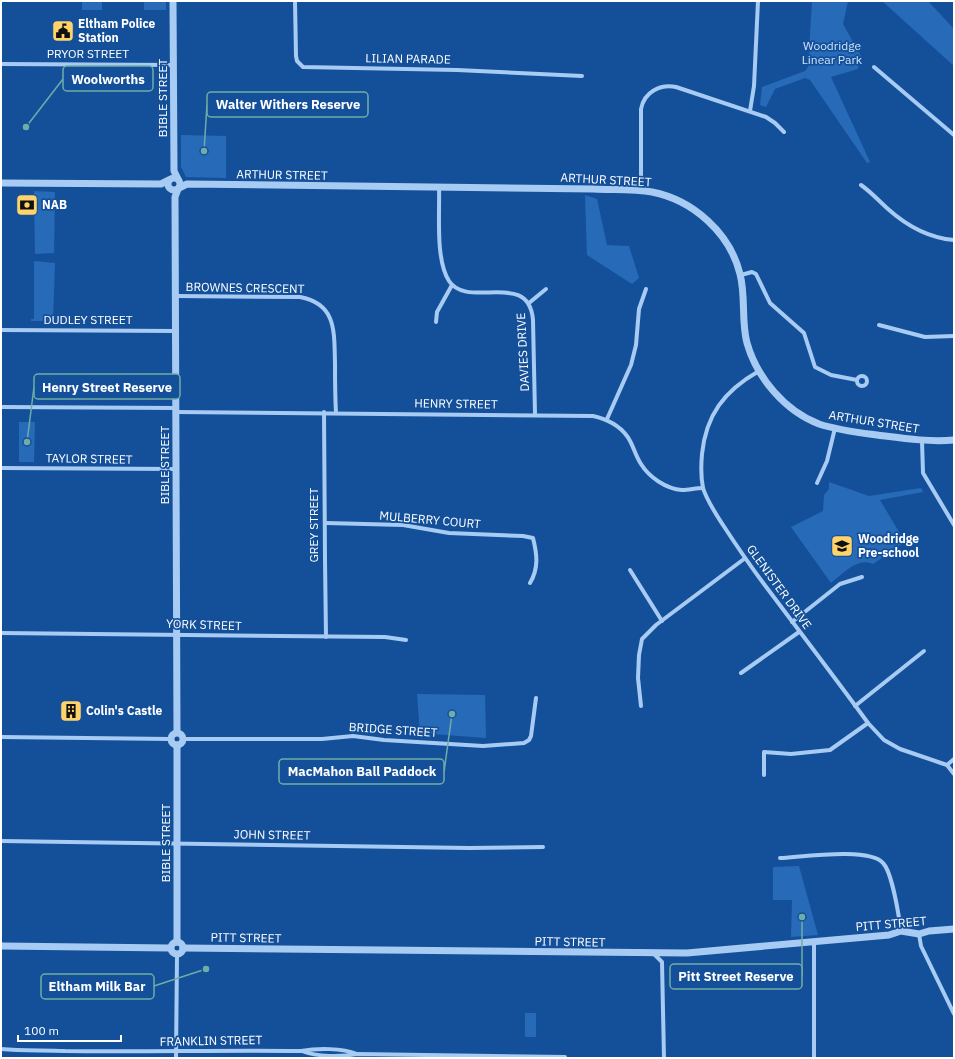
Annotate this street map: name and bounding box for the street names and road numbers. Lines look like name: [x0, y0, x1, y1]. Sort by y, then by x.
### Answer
street label: PRYOR STREET: [47, 46, 129, 61]
street label: LILIAN PARADE: [365, 50, 451, 67]
street label: BIBLE STREET: [155, 59, 170, 137]
street label: ARTHUR STREET: [236, 166, 328, 183]
street label: ARTHUR STREET: [560, 170, 652, 189]
street label: BROWNES CRESCENT: [186, 279, 305, 296]
street label: DUDLEY STREET: [43, 312, 133, 327]
street label: DAVIES DRIVE: [513, 312, 532, 392]
street label: HENRY STREET: [414, 395, 498, 412]
street label: ARTHUR STREET: [828, 407, 920, 436]
street label: BIBLE STREET: [157, 426, 172, 504]
street label: TAYLOR STREET: [45, 450, 133, 467]
street label: GREY STREET: [306, 487, 321, 562]
street label: MULBERRY COURT: [379, 508, 482, 531]
street label: GLENISTER DRIVE: [744, 542, 815, 632]
street label: YORK STREET: [166, 616, 242, 633]
street label: BRIDGE STREET: [348, 719, 438, 740]
street label: BIBLE STREET: [158, 804, 173, 882]
street label: JOHN STREET: [234, 826, 311, 843]
street label: PITT STREET: [855, 913, 927, 934]
street label: PITT STREET: [210, 929, 282, 946]
street label: PITT STREET: [534, 933, 606, 950]
street label: FRANKLIN STREET: [160, 1032, 263, 1049]

